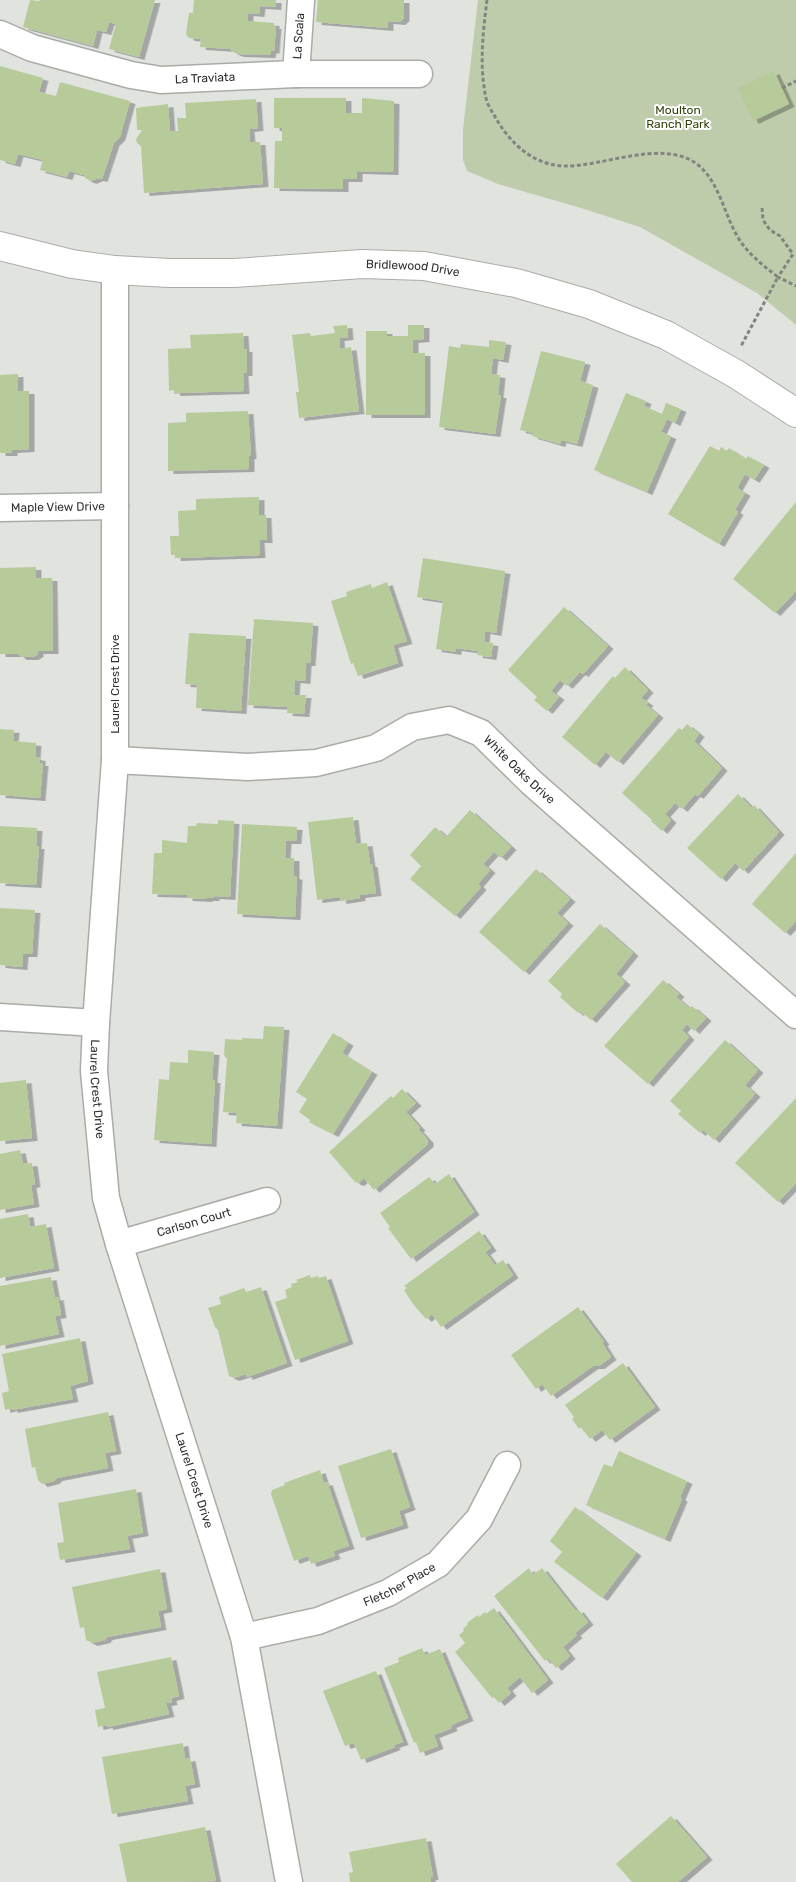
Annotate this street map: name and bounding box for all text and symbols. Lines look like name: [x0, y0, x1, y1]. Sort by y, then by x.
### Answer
street label: La Scala: [290, 12, 307, 60]
street label: La Traviata: [174, 70, 236, 86]
park label: Moulton Ranch Park: [646, 103, 711, 131]
street label: Bridlewood Drive: [366, 257, 461, 279]
street label: Maple View Drive: [11, 499, 105, 515]
street label: Laurel Crest Drive: [108, 634, 122, 734]
street label: White Oaks Drive: [481, 733, 558, 807]
street label: Laurel Crest Drive: [87, 1039, 107, 1140]
street label: Carlson Court: [155, 1205, 233, 1240]
street label: Laurel Crest Drive: [172, 1431, 216, 1530]
street label: Fletcher Place: [361, 1560, 438, 1609]

